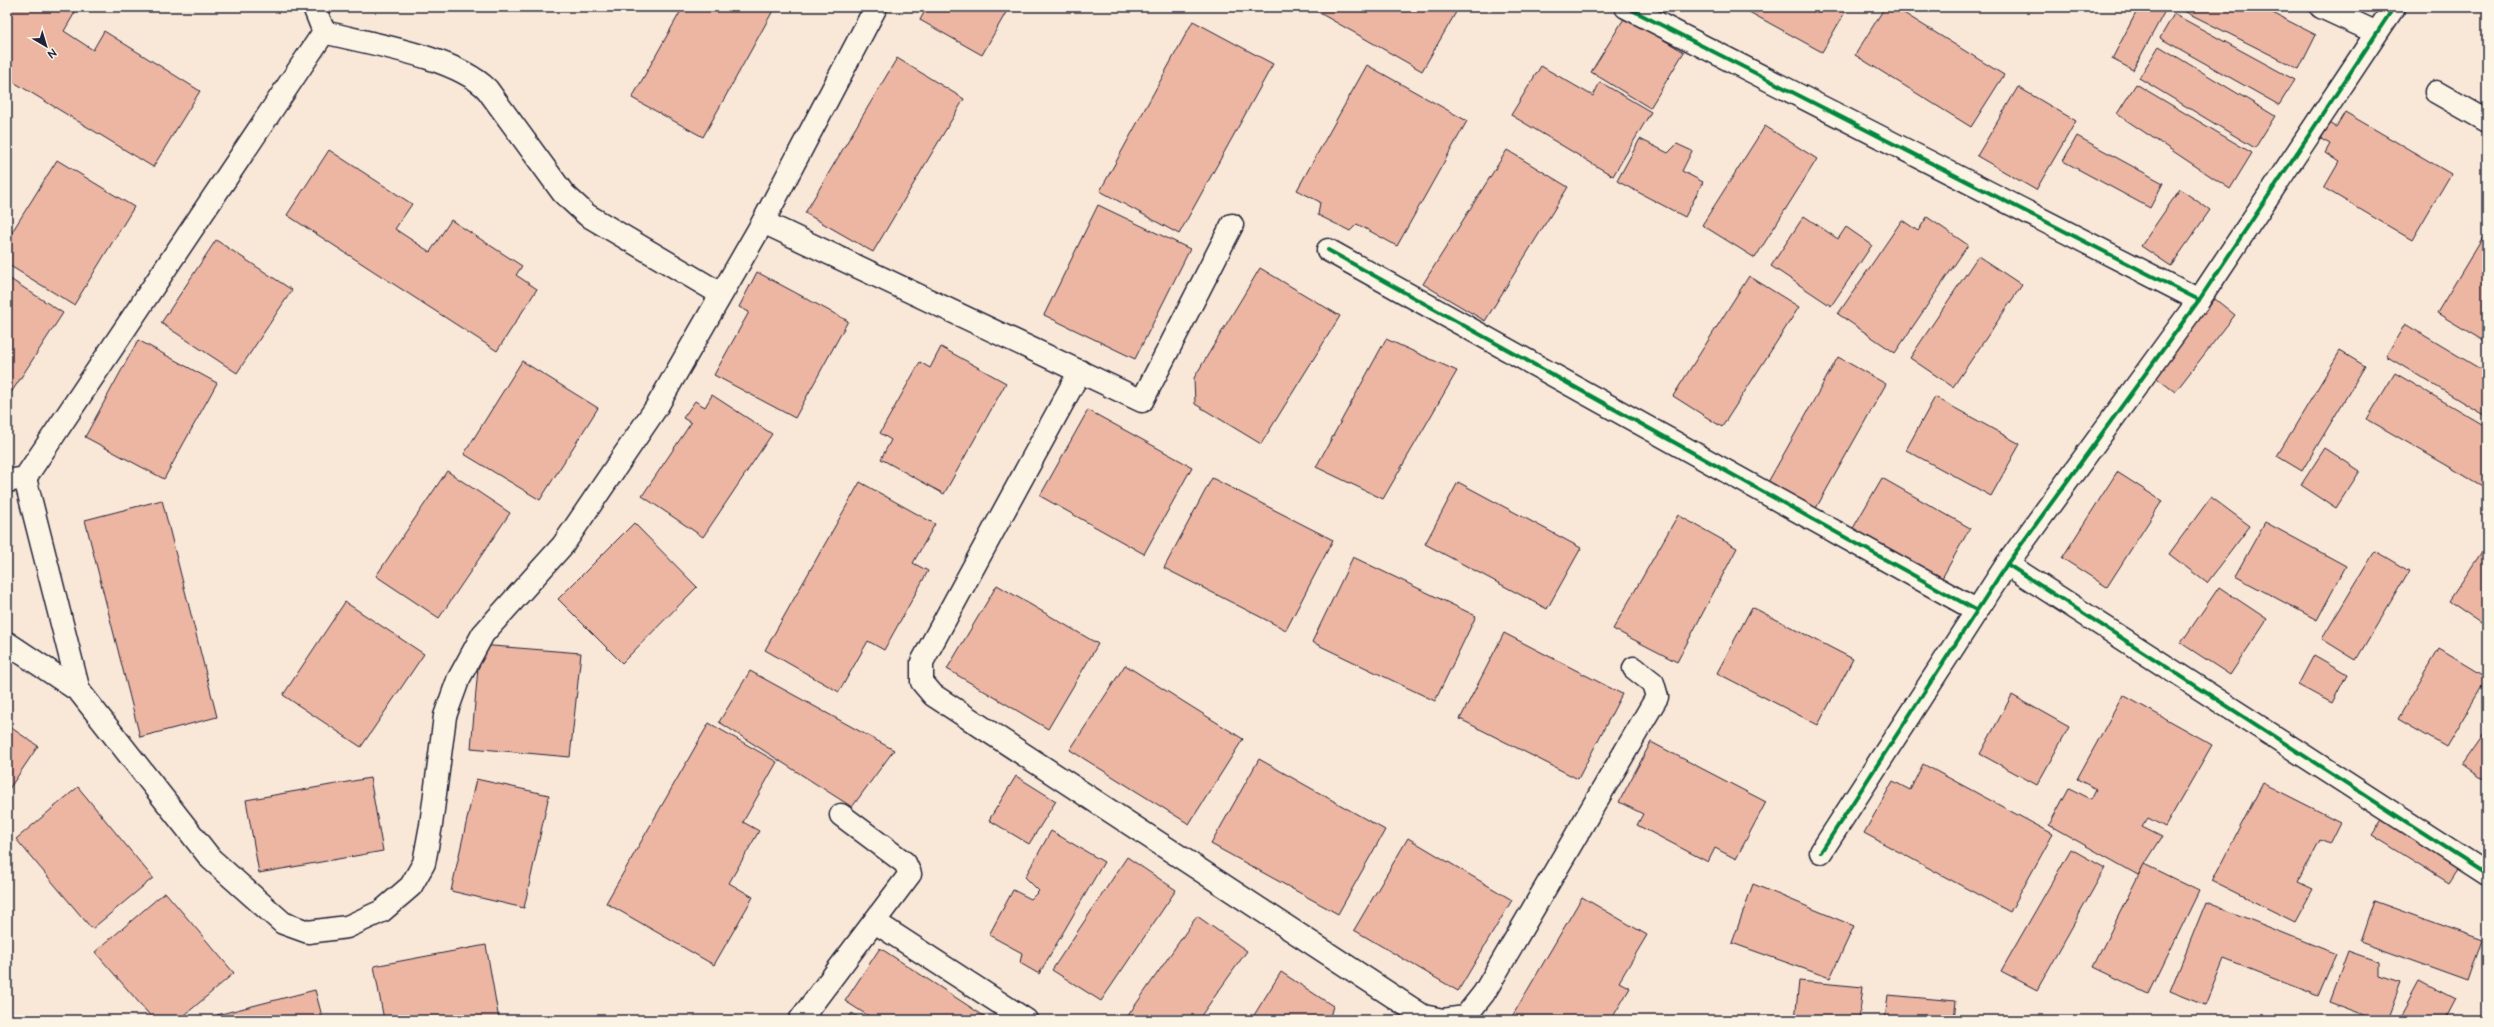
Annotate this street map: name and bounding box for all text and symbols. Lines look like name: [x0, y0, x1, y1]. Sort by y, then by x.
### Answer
north arrow: [26, 26, 66, 66]
text: N: [44, 45, 59, 62]

